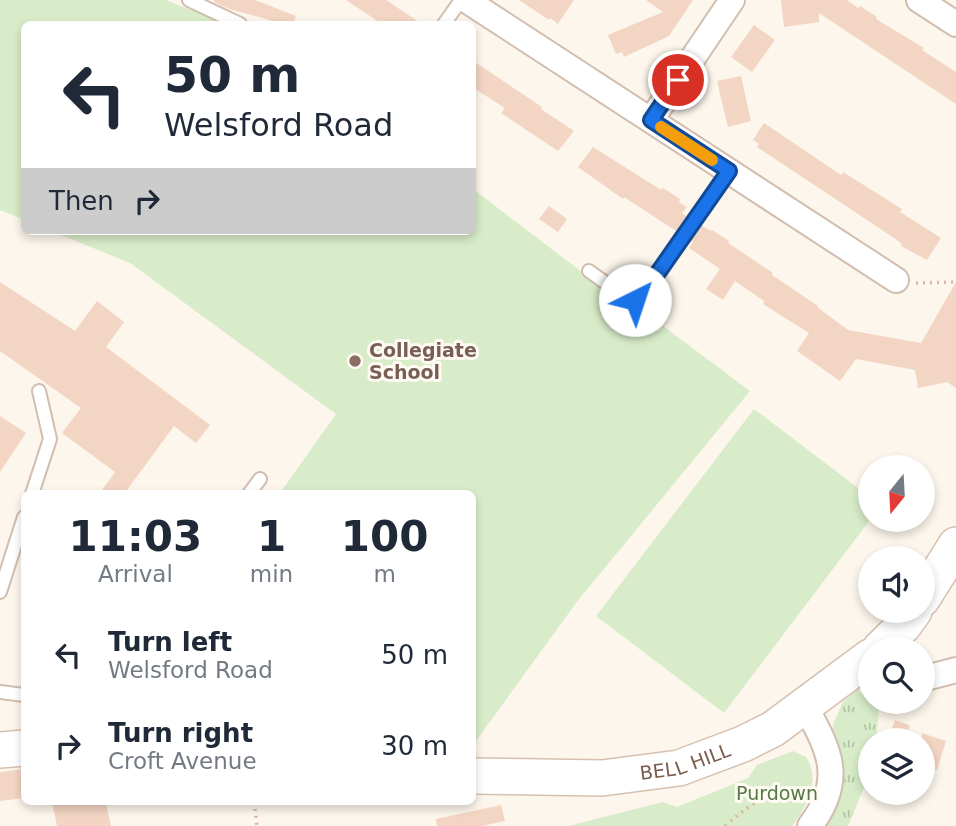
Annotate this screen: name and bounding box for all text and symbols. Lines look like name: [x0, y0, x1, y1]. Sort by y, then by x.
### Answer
text: 50 m: [164, 47, 300, 104]
icon: left: [49, 49, 140, 140]
pin: [648, 50, 708, 110]
icon: arrive: [659, 61, 697, 99]
text: Welsford Road: [164, 106, 393, 144]
icon: right: [128, 182, 166, 220]
text: Then: [49, 186, 114, 216]
position arrow: [598, 263, 672, 337]
place label: Collegiate School: [369, 339, 477, 383]
marker: Collegiate School: [347, 353, 363, 369]
north arrow: [858, 455, 934, 532]
map controls: [858, 455, 935, 805]
text: 11:03: [69, 512, 202, 561]
text: 1: [257, 512, 286, 561]
text: 100: [341, 512, 428, 561]
button: sound: [858, 546, 935, 623]
text: Arrival: [98, 561, 173, 587]
text: min: [250, 561, 293, 587]
text: m: [373, 561, 396, 587]
text: Turn left: [108, 627, 232, 657]
icon: left: [49, 636, 87, 674]
button: search: [858, 637, 935, 714]
text: 50 m: [381, 640, 448, 670]
text: Welsford Road: [108, 657, 273, 683]
text: Turn right: [108, 718, 253, 748]
icon: right: [49, 727, 87, 765]
button: layers: [858, 728, 935, 805]
text: 30 m: [381, 731, 448, 761]
street label: BELL HILL: [639, 739, 734, 784]
text: Croft Avenue: [108, 748, 257, 774]
park label: Purdown: [736, 782, 818, 804]

